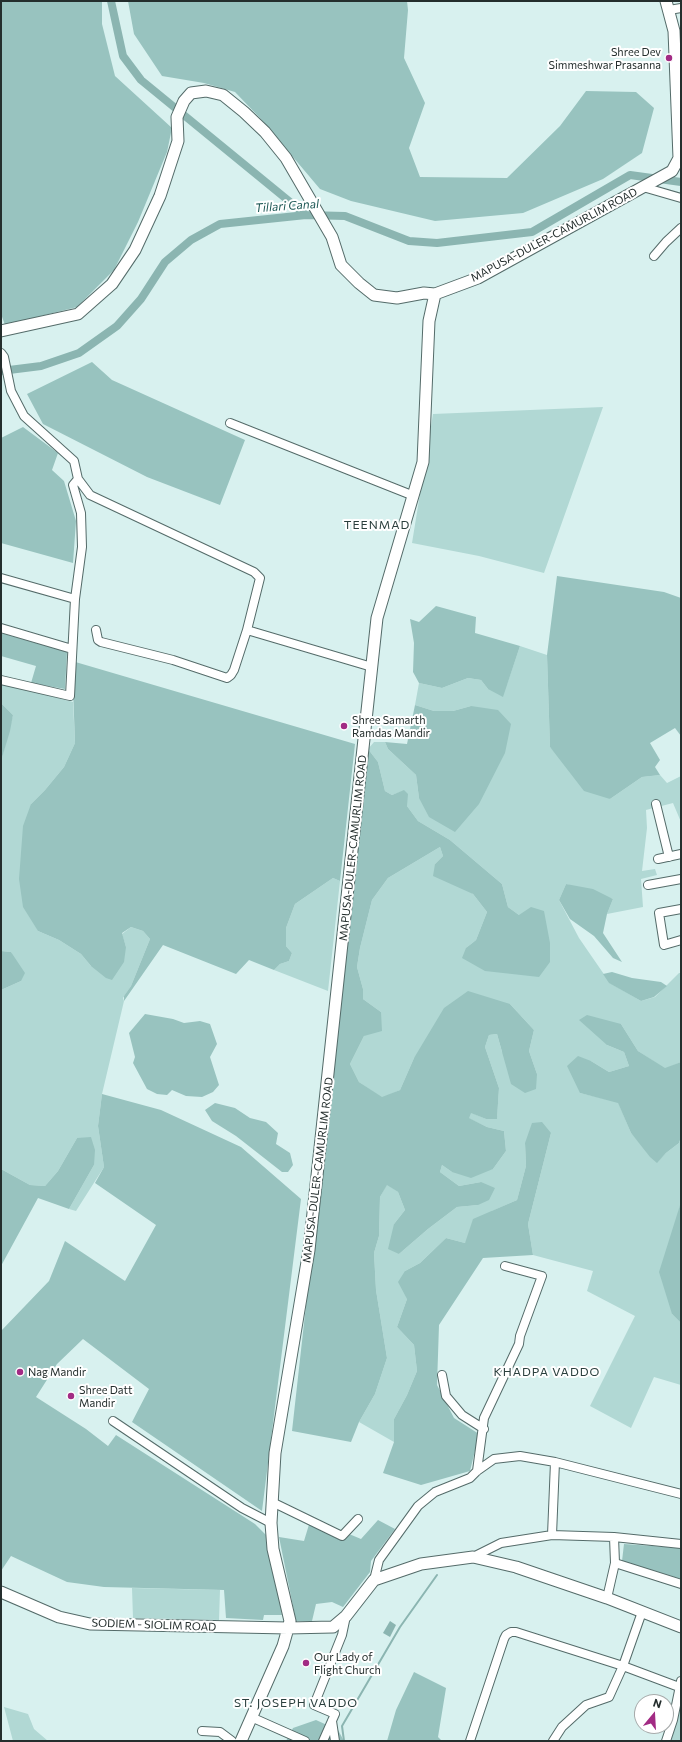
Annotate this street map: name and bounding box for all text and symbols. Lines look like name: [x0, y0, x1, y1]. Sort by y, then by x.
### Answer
place label: Shree Dev Simmeshwar Prasanna: [549, 45, 661, 71]
marker: Shree Dev Simmeshwar Prasanna: [664, 53, 674, 63]
street label: MAPUSA-DULER-CAMURLIM ROAD: [468, 185, 640, 285]
water label: Tillari Canal: [255, 197, 319, 215]
district label: TEENMAD: [344, 518, 410, 532]
place label: Shree Samarth Ramdas Mandir: [352, 713, 430, 739]
marker: Shree Samarth Ramdas Mandir: [339, 721, 349, 731]
street label: MAPUSA-DULER-CAMURLIM ROAD: [337, 754, 369, 942]
street label: MAPUSA-DULER-CAMURLIM ROAD: [300, 1076, 336, 1264]
place label: Nag Mandir: [28, 1365, 86, 1379]
district label: KHADPA VADDO: [494, 1365, 600, 1379]
marker: Nag Mandir: [15, 1367, 25, 1377]
place label: Shree Datt Mandir: [79, 1383, 133, 1409]
marker: Shree Datt Mandir: [66, 1391, 76, 1401]
street label: SODIEM - SIOLIM ROAD: [92, 1616, 216, 1634]
place label: Our Lady of Flight Church: [314, 1650, 381, 1676]
marker: Our Lady of Flight Church: [301, 1658, 311, 1668]
north arrow: [634, 1694, 674, 1734]
district label: ST. JOSEPH VADDO: [234, 1696, 358, 1710]
text: N: [652, 1696, 663, 1711]

